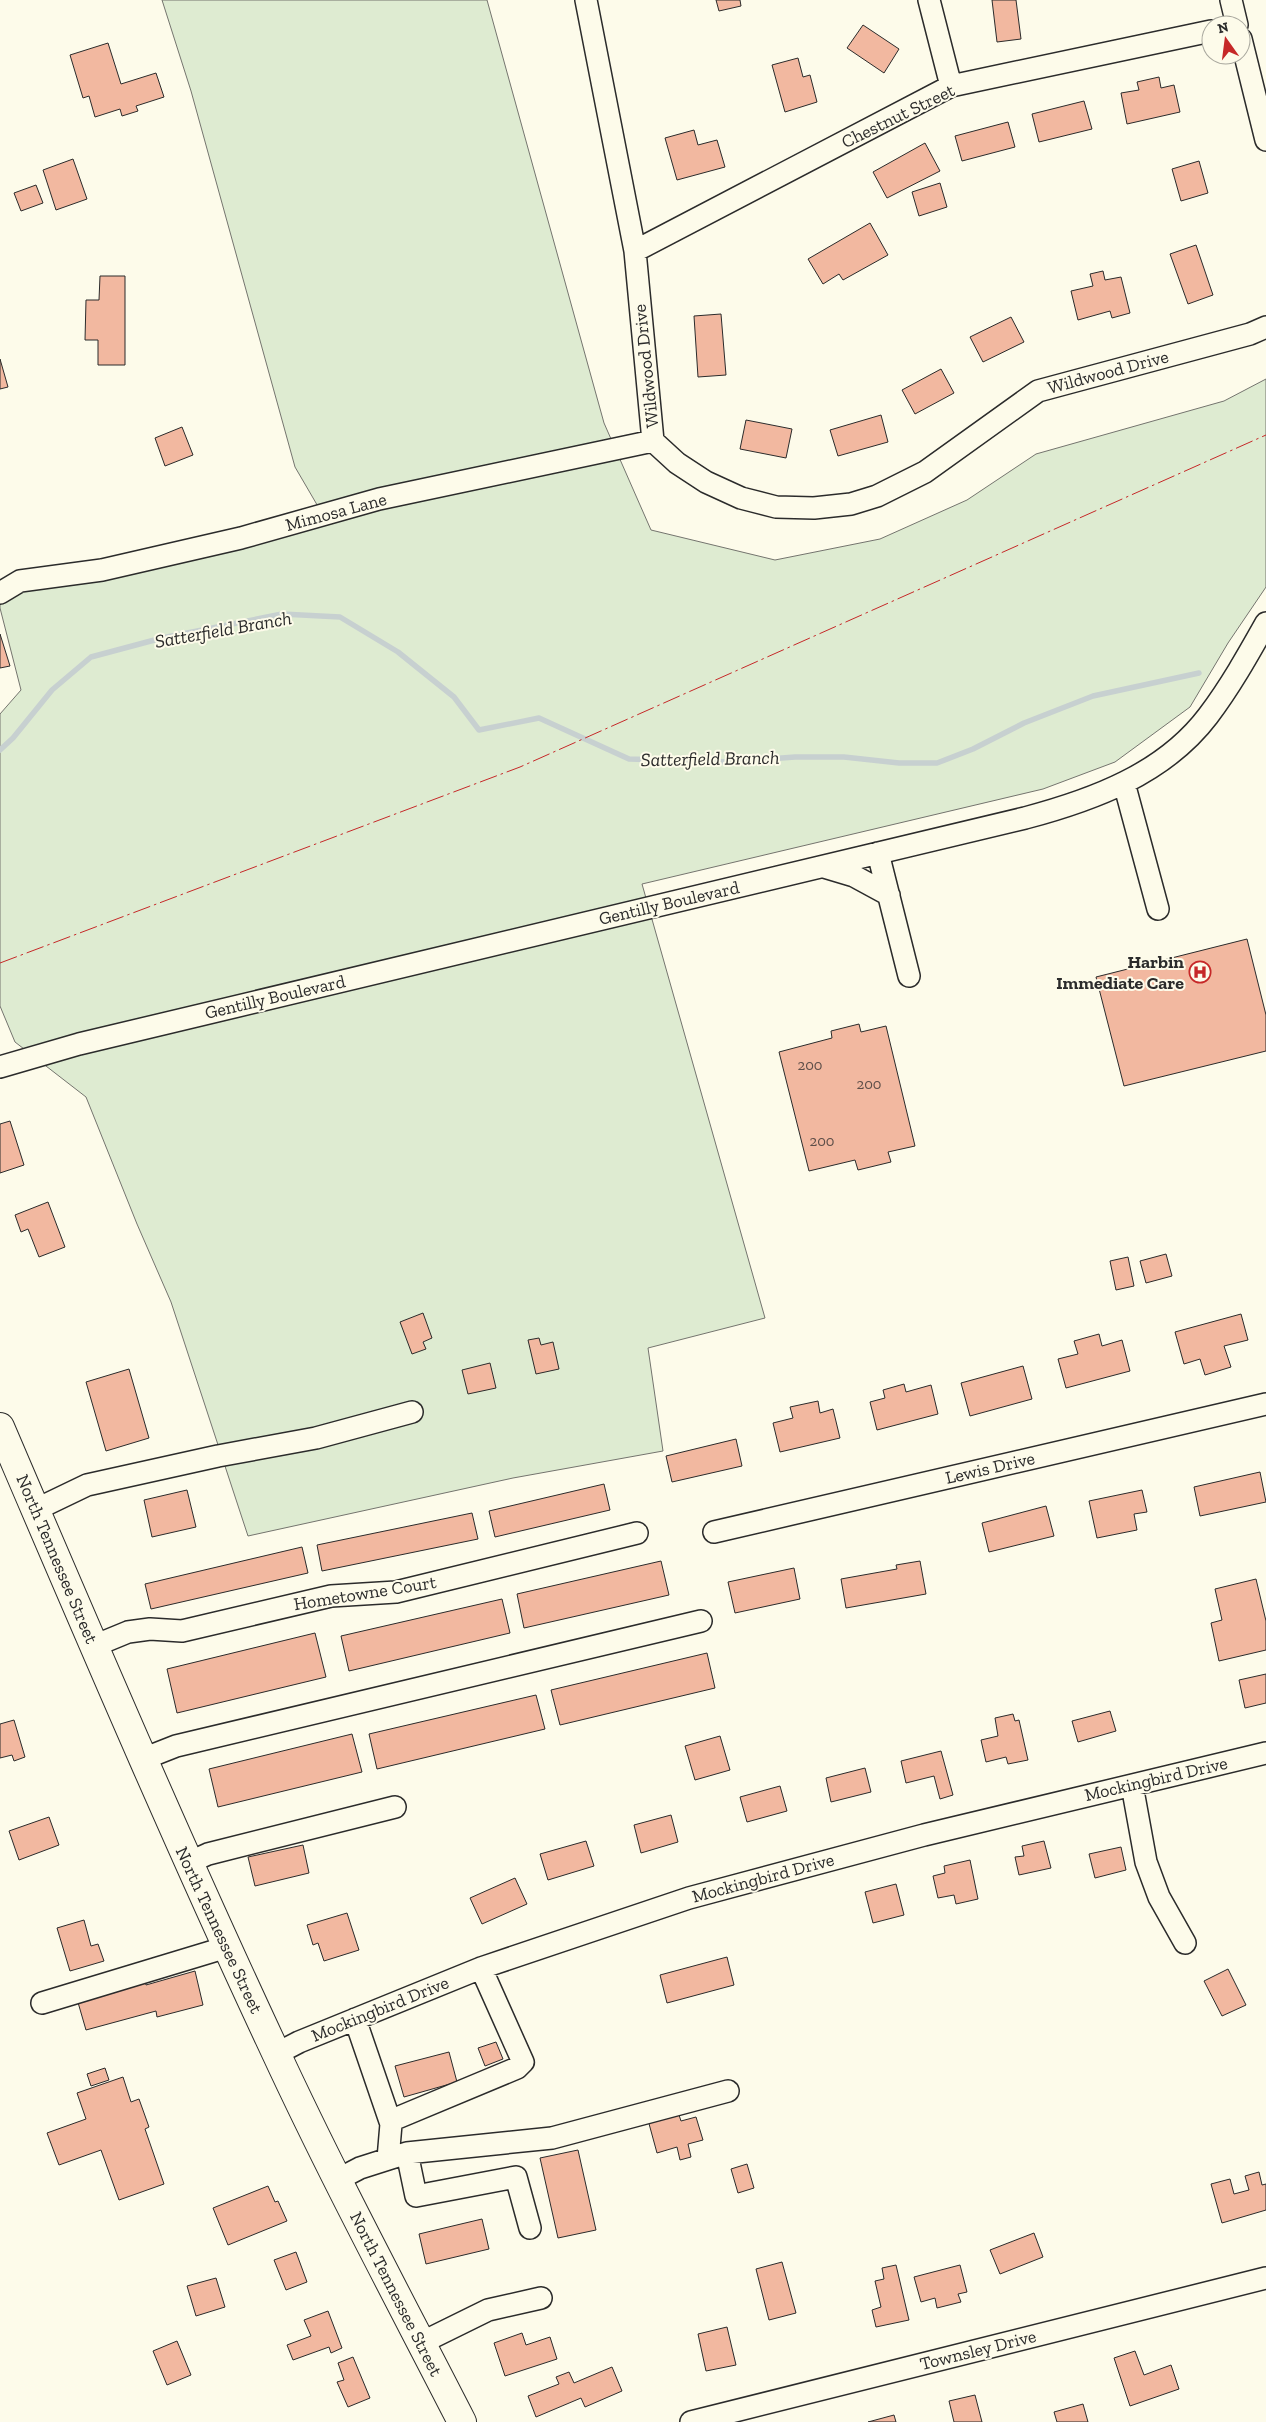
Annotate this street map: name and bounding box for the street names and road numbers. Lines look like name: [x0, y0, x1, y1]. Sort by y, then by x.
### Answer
street label: Chestnut Street: [838, 79, 959, 153]
street label: Wildwood Drive: [629, 303, 663, 429]
street label: Wildwood Drive: [1045, 345, 1171, 399]
street label: Mimosa Lane: [283, 488, 389, 536]
street label: Gentilly Boulevard: [597, 876, 742, 930]
street label: Gentilly Boulevard: [203, 970, 348, 1024]
street label: Lewis Drive: [943, 1447, 1037, 1489]
street label: North Tennessee Street: [11, 1471, 103, 1647]
street label: Hometowne Court: [292, 1571, 438, 1615]
street label: Mockingbird Drive: [1082, 1752, 1230, 1806]
street label: North Tennessee Street: [171, 1843, 268, 2017]
street label: Mockingbird Drive: [690, 1848, 836, 1908]
street label: Mockingbird Drive: [308, 1971, 452, 2047]
street label: North Tennessee Street: [345, 2208, 447, 2380]
street label: Townsley Drive: [918, 2325, 1038, 2375]

